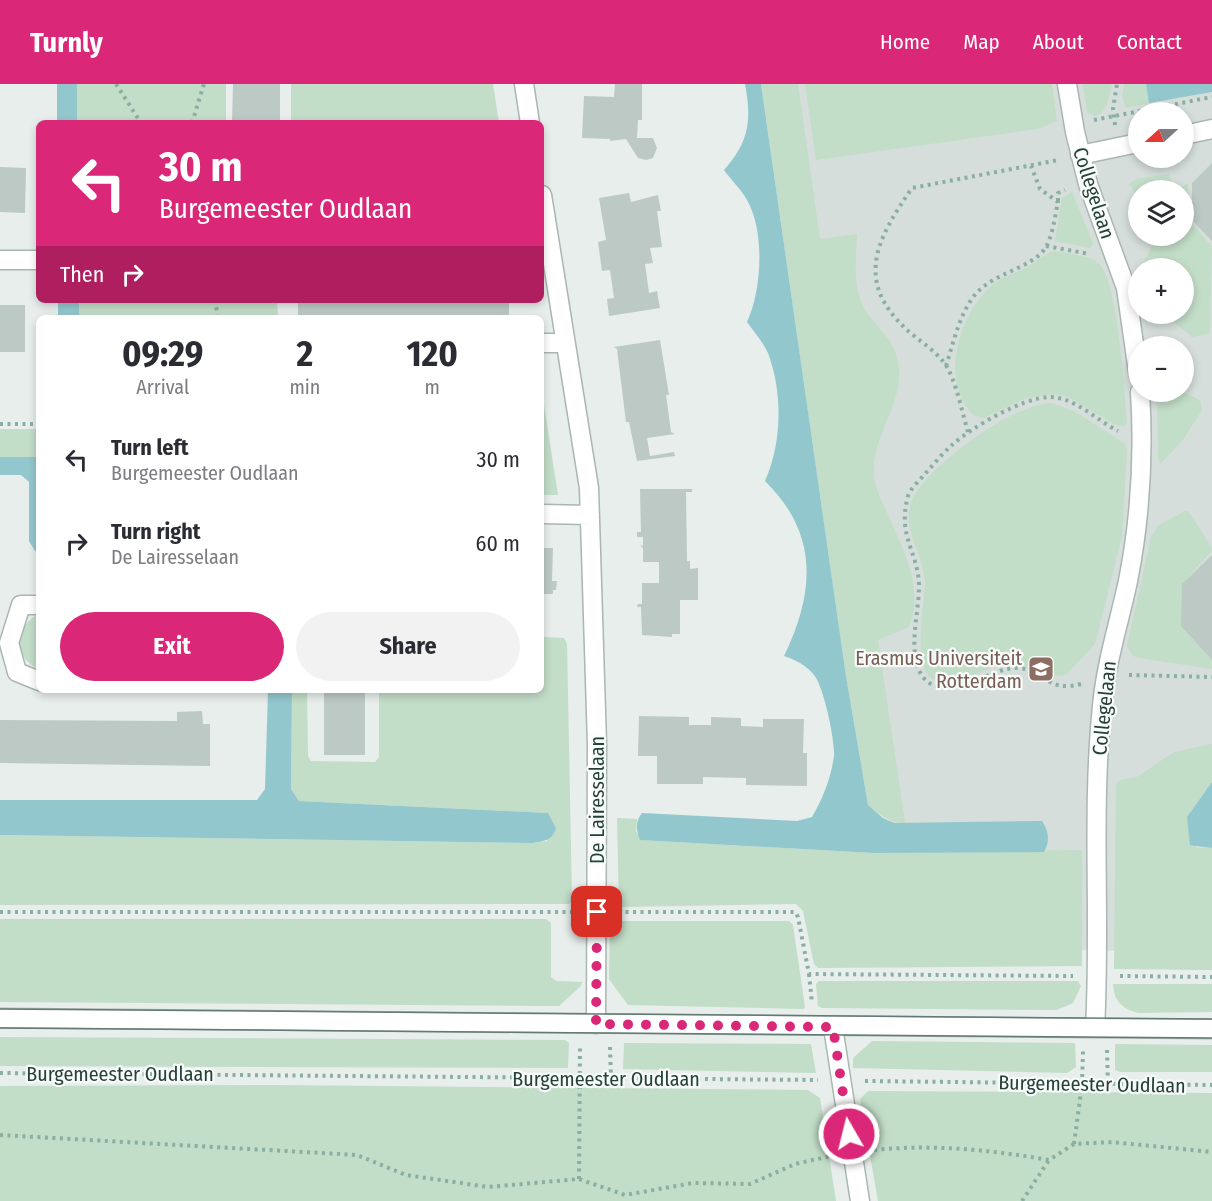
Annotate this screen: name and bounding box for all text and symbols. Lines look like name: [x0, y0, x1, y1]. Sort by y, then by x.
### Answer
text: Turnly: [30, 26, 103, 59]
text: Home: [880, 29, 930, 55]
text: Map: [963, 29, 1000, 55]
text: About: [1033, 29, 1084, 55]
text: Contact: [1117, 29, 1182, 55]
north arrow: [1128, 102, 1194, 168]
map controls: [1128, 102, 1194, 402]
text: 30 m: [159, 142, 243, 192]
icon: left: [60, 144, 138, 222]
street label: Collegelaan: [1068, 144, 1120, 242]
button: layers: [1128, 180, 1194, 246]
text: Burgemeester Oudlaan: [159, 193, 412, 225]
icon: right: [116, 258, 149, 291]
button: +: [1128, 258, 1194, 324]
text: Then: [60, 261, 104, 288]
text: 09:29: [122, 332, 203, 376]
text: 2: [297, 332, 313, 376]
text: 120: [406, 332, 458, 376]
button: −: [1128, 336, 1194, 402]
text: Arrival: [136, 375, 189, 399]
text: min: [289, 375, 320, 399]
text: m: [424, 375, 440, 399]
text: Turn left: [111, 434, 189, 461]
icon: left: [60, 443, 93, 476]
text: 30 m: [477, 446, 520, 473]
text: Burgemeester Oudlaan: [111, 461, 299, 485]
text: Turn right: [111, 518, 200, 545]
icon: right: [60, 527, 93, 560]
text: 60 m: [476, 530, 520, 557]
text: De Lairesselaan: [111, 545, 239, 569]
button: Exit: [60, 612, 284, 681]
button: Share: [296, 612, 520, 681]
place label: Erasmus Universiteit Rotterdam: [855, 646, 1022, 693]
school or university icon: Erasmus Universiteit Rotterdam: [1026, 654, 1056, 684]
street label: Collegelaan: [1087, 660, 1121, 756]
street label: De Lairesselaan: [585, 736, 609, 864]
pin: [571, 886, 622, 937]
icon: arrive: [580, 895, 613, 928]
street label: Burgemeester Oudlaan: [26, 1062, 214, 1086]
street label: Burgemeester Oudlaan: [512, 1067, 700, 1091]
street label: Burgemeester Oudlaan: [998, 1070, 1186, 1098]
position arrow: [817, 1102, 881, 1166]

